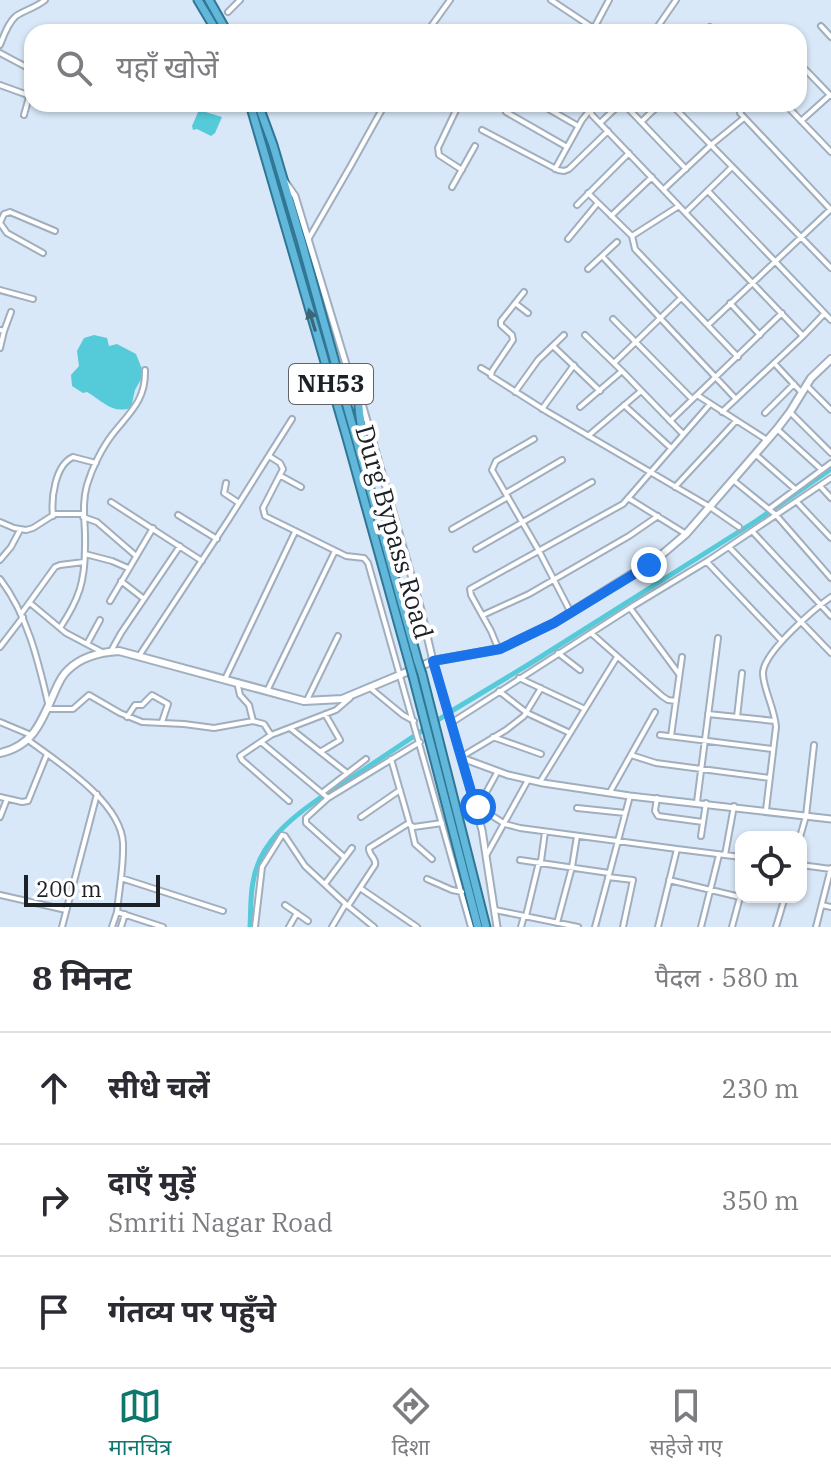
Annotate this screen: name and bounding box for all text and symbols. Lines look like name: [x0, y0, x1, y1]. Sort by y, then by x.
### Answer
search box: [24, 24, 807, 112]
icon: search: [52, 46, 96, 90]
text: यहाँ खोजें: [116, 47, 219, 86]
one-way arrow: [305, 308, 318, 332]
road number: NH53: [289, 364, 373, 404]
street label: Durg Bypass Road: [348, 421, 442, 643]
route end: [631, 547, 667, 583]
route start: [460, 789, 496, 825]
map controls: [735, 831, 807, 903]
button: locate: [735, 831, 807, 903]
scale bar: [24, 871, 160, 907]
text: 200 m: [36, 874, 102, 903]
text: 8 मिनट: [32, 955, 132, 999]
text: पैदल · 580 m: [655, 960, 799, 994]
icon: ahead: [32, 1066, 76, 1110]
text: सीधे चलें: [108, 1067, 210, 1106]
text: 230 m: [721, 1071, 799, 1105]
text: दाएँ मुड़ें: [108, 1162, 196, 1201]
icon: right: [32, 1178, 76, 1222]
text: 350 m: [721, 1183, 799, 1217]
text: Smriti Nagar Road: [108, 1205, 333, 1239]
icon: arrive: [32, 1290, 76, 1334]
text: गंतव्य पर पहुँचे: [108, 1291, 276, 1330]
tab: मानचित्र: [109, 1384, 171, 1464]
tab: दिशा: [389, 1384, 433, 1464]
tab: सहेजे गए: [650, 1384, 722, 1464]

